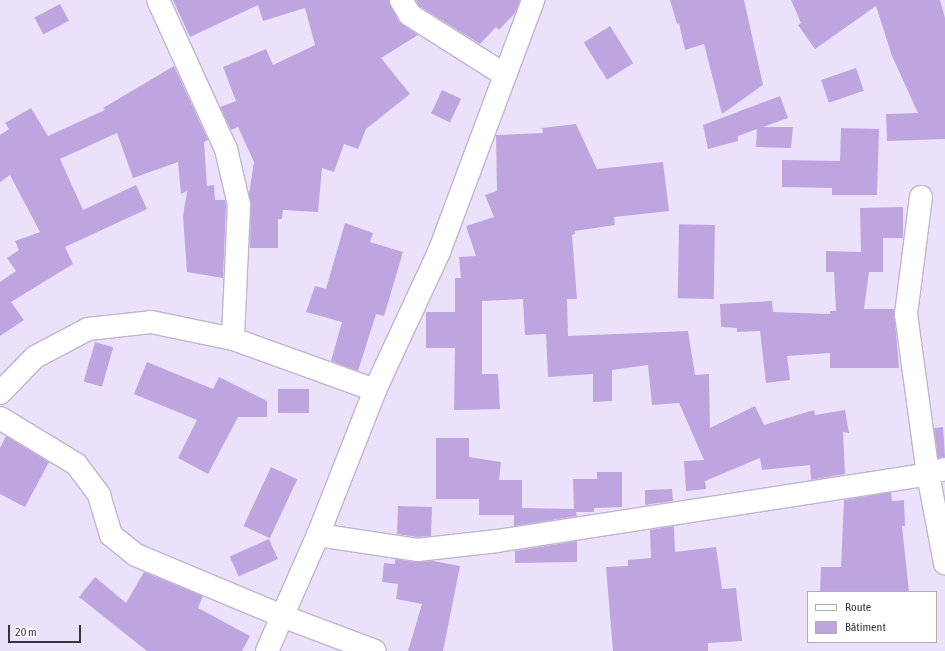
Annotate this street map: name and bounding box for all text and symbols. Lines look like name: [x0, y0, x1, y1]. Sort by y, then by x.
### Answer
legend: [807, 591, 937, 643]
text: Route: [845, 600, 871, 614]
scale bar: [10, 617, 83, 643]
text: Bâtiment: [845, 620, 886, 634]
text: 20 m: [15, 625, 37, 639]

